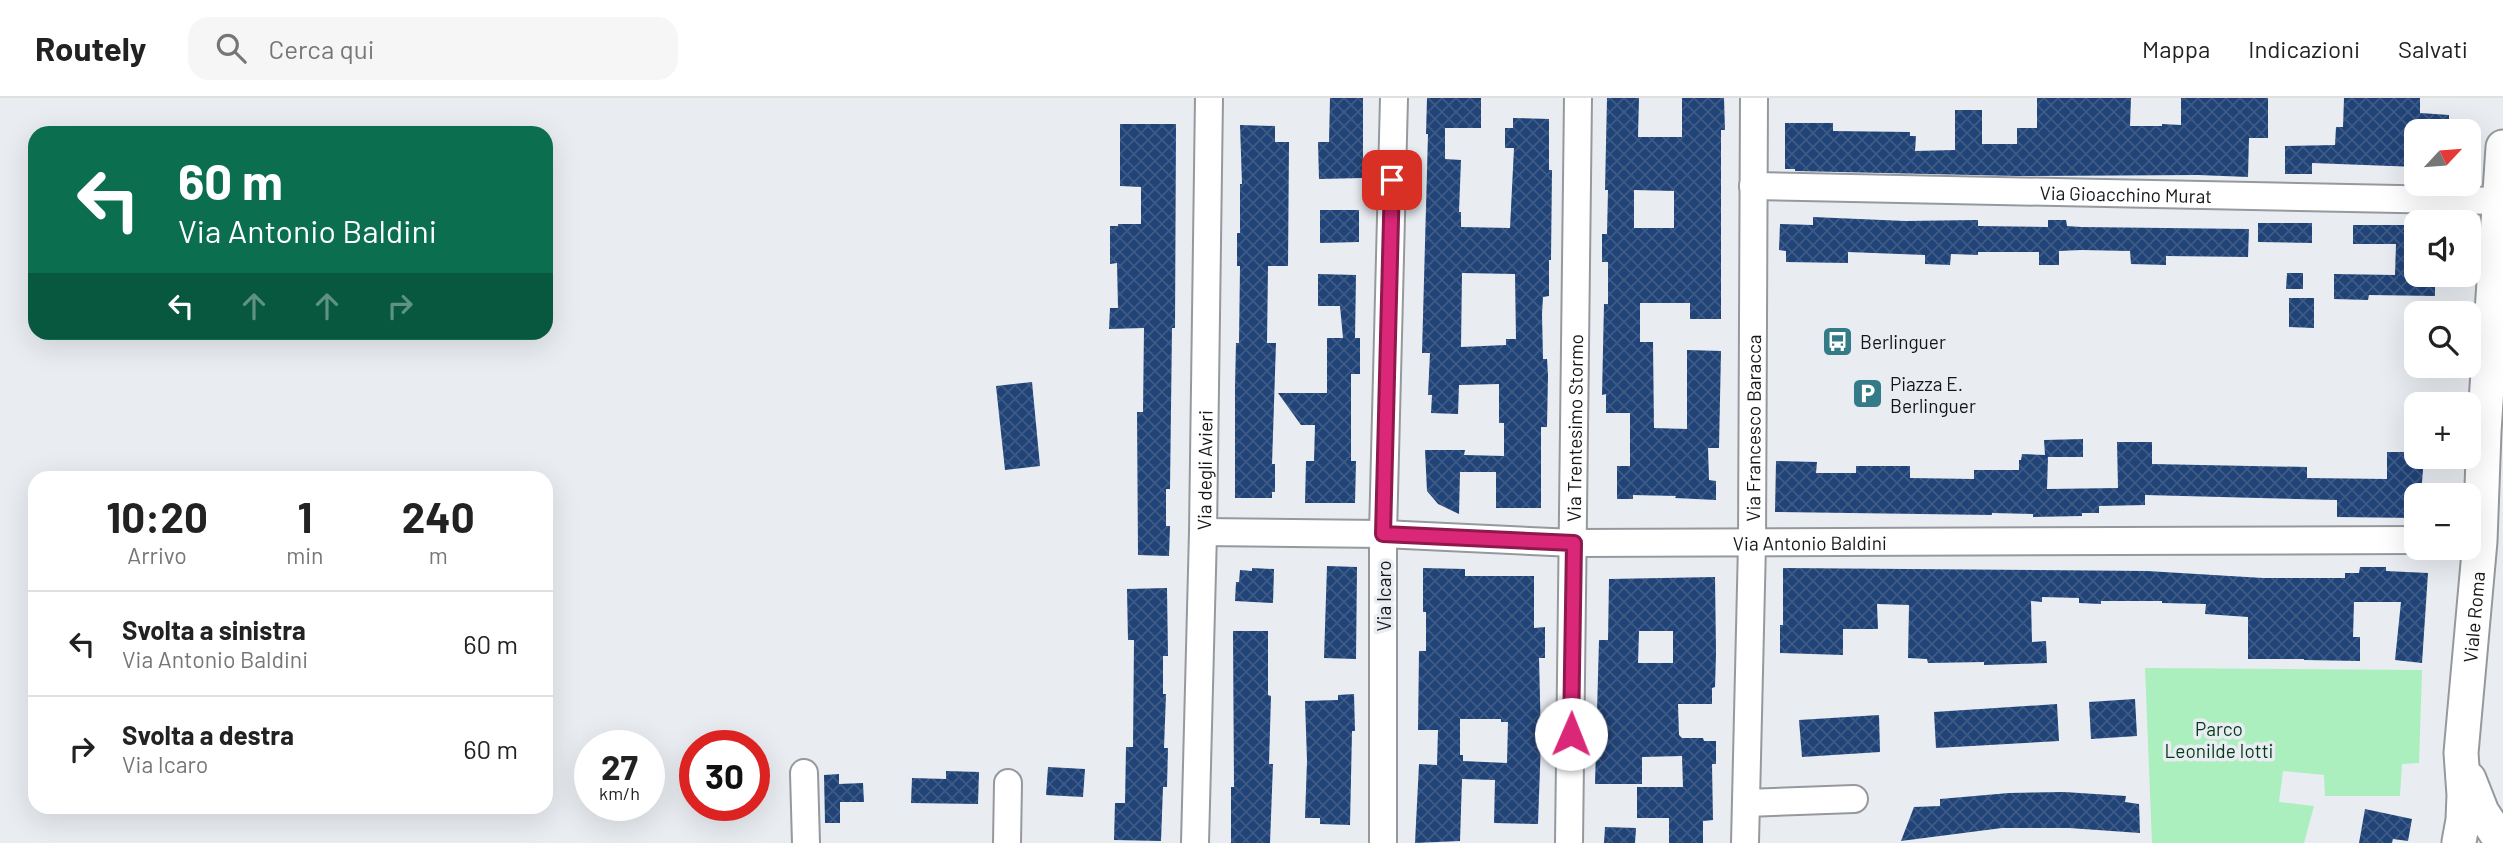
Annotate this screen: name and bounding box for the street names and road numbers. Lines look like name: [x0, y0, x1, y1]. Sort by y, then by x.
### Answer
street label: Via Gioacchino Murat: [2039, 180, 2212, 207]
street label: Via Trentesimo Stormo: [1561, 334, 1587, 522]
street label: Via Francesco Baracca: [1741, 334, 1764, 522]
street label: Via degli Avieri: [1192, 410, 1216, 530]
street label: Via Antonio Baldini: [1733, 530, 1887, 554]
street label: Via Icaro: [1372, 560, 1395, 632]
street label: Viale Roma: [2458, 570, 2489, 664]

